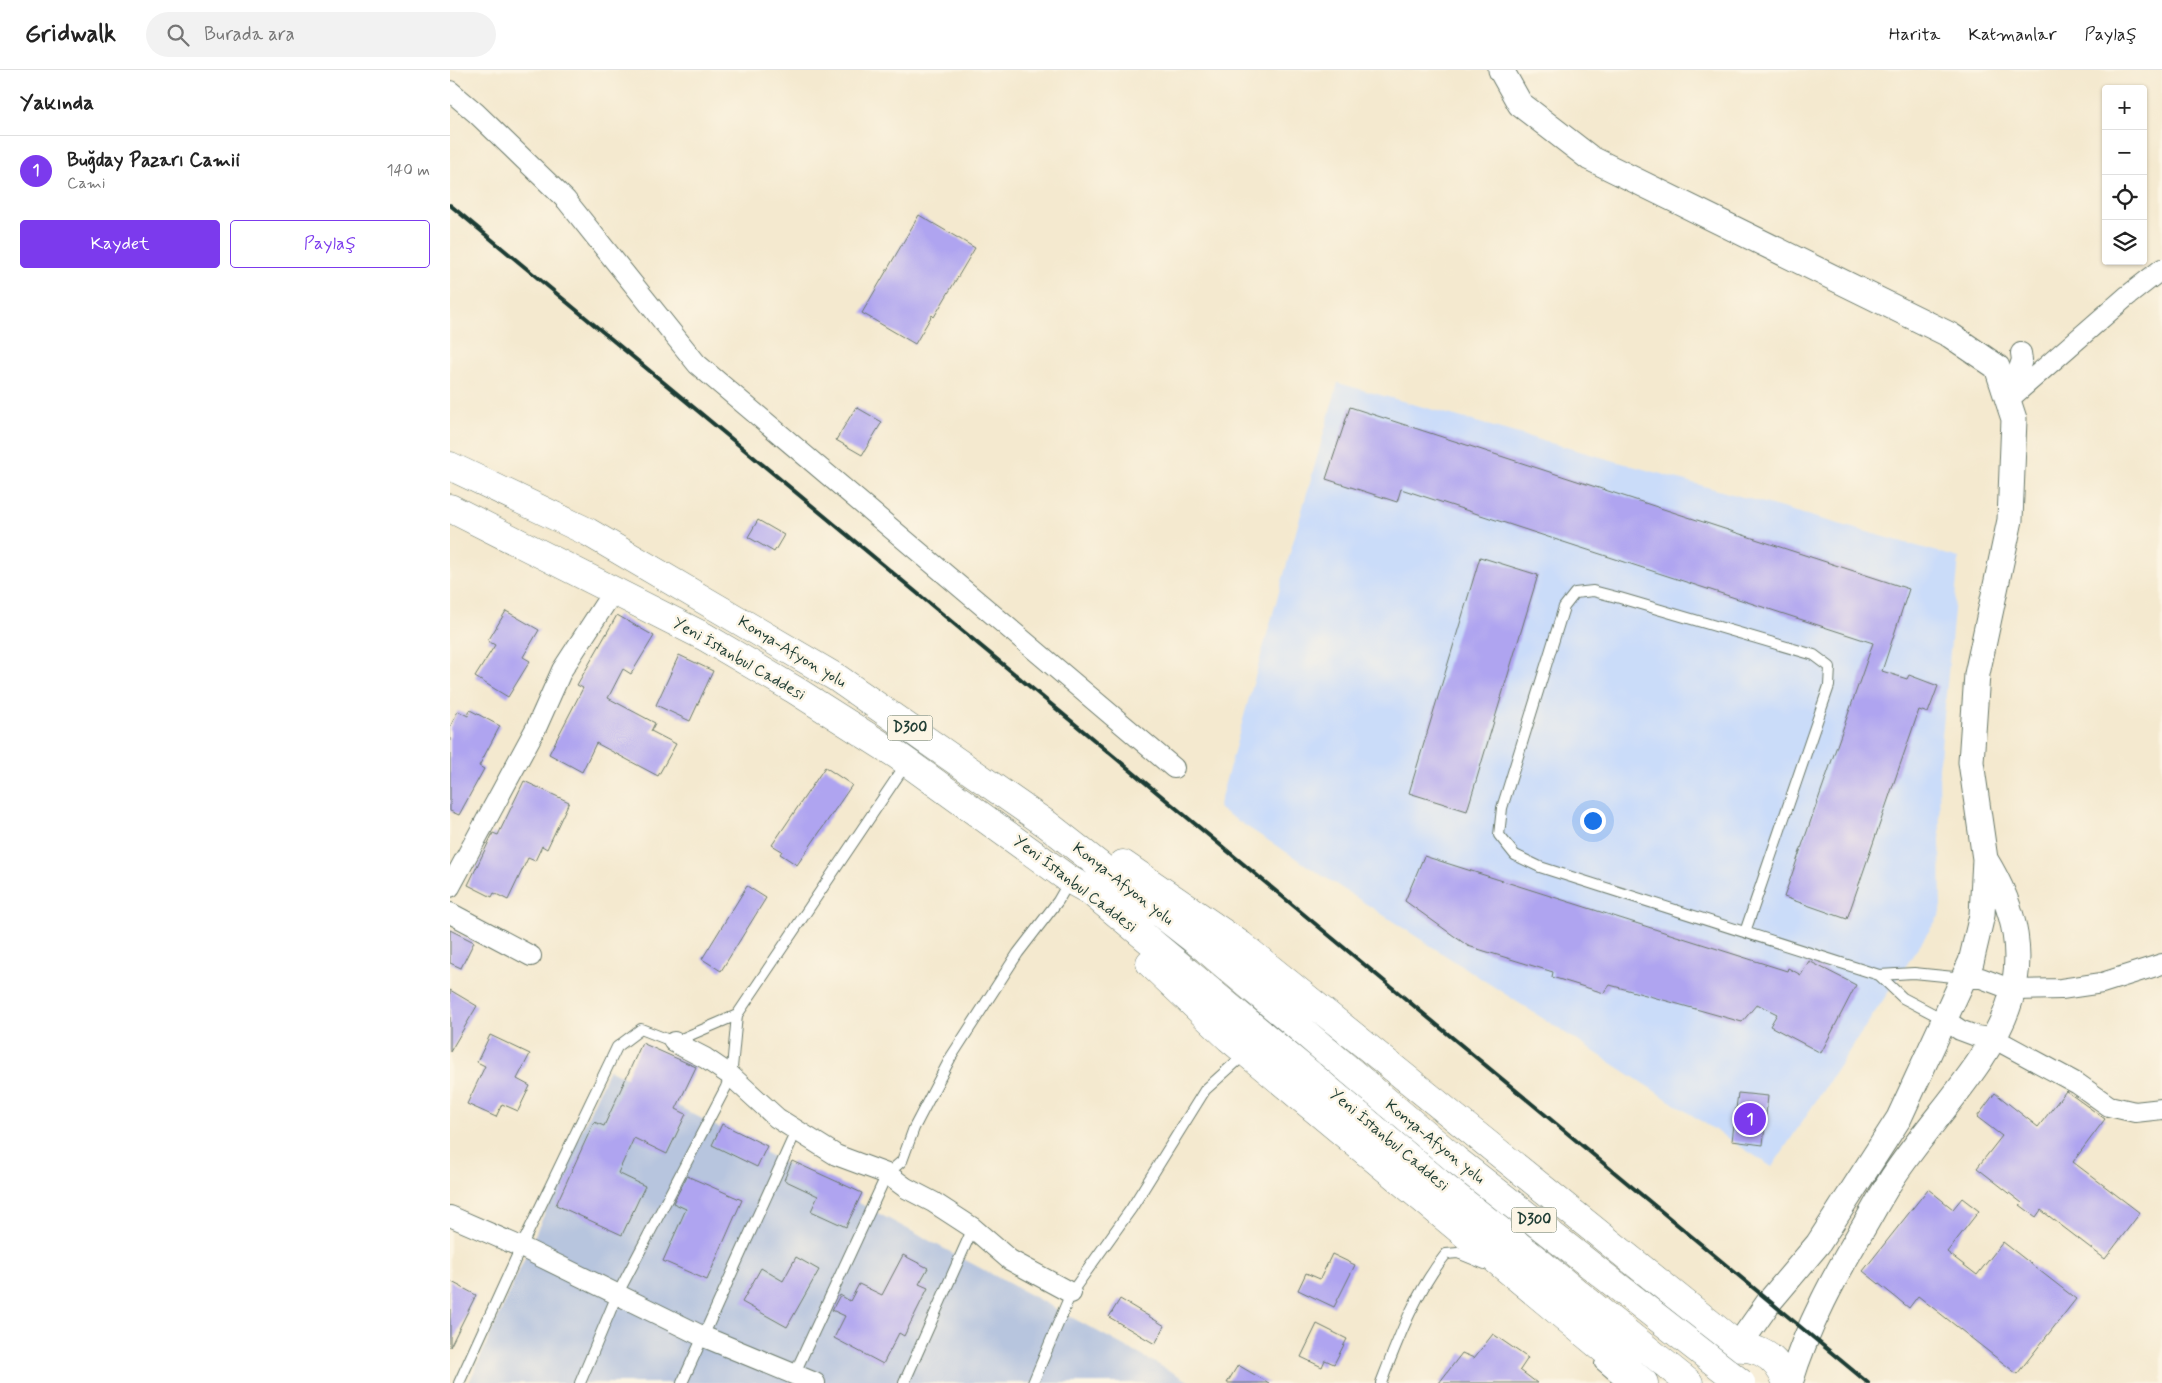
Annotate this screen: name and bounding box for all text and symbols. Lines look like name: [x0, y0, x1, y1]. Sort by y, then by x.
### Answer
search box: [146, 12, 496, 57]
text: Gridwalk: [25, 19, 116, 50]
icon: search: [164, 21, 192, 49]
text: Burada ara: [204, 22, 295, 47]
text: Harita: [1889, 23, 1940, 47]
text: Katmanlar: [1968, 23, 2057, 47]
text: Paylaş: [2085, 23, 2137, 47]
map controls: [2102, 85, 2147, 265]
button: +: [2102, 85, 2147, 130]
text: Yakında: [20, 89, 94, 117]
button: −: [2102, 130, 2147, 175]
text: Buğday Pazarı Camii: [67, 148, 240, 173]
text: 1: [32, 160, 40, 181]
text: 140 m: [386, 160, 430, 181]
text: Cami: [67, 173, 106, 194]
button: locate: [2102, 175, 2147, 220]
button: Kaydet: [20, 220, 220, 268]
button: Paylaş: [230, 220, 430, 268]
button: layers: [2102, 220, 2147, 265]
street label: Konya-Afyon yolu: [734, 611, 850, 693]
street label: Yeni İstanbul Caddesi: [669, 612, 809, 706]
road number: D300: [888, 716, 932, 740]
your location: [1580, 808, 1606, 834]
street label: Yeni İstanbul Caddesi: [1009, 831, 1141, 937]
street label: Konya-Afyon yolu: [1068, 838, 1178, 930]
street label: Yeni İstanbul Caddesi: [1325, 1084, 1453, 1196]
street label: Konya-Afyon yolu: [1381, 1095, 1489, 1189]
pin: 1: [1734, 1100, 1766, 1138]
road number: D300: [1512, 1208, 1556, 1232]

